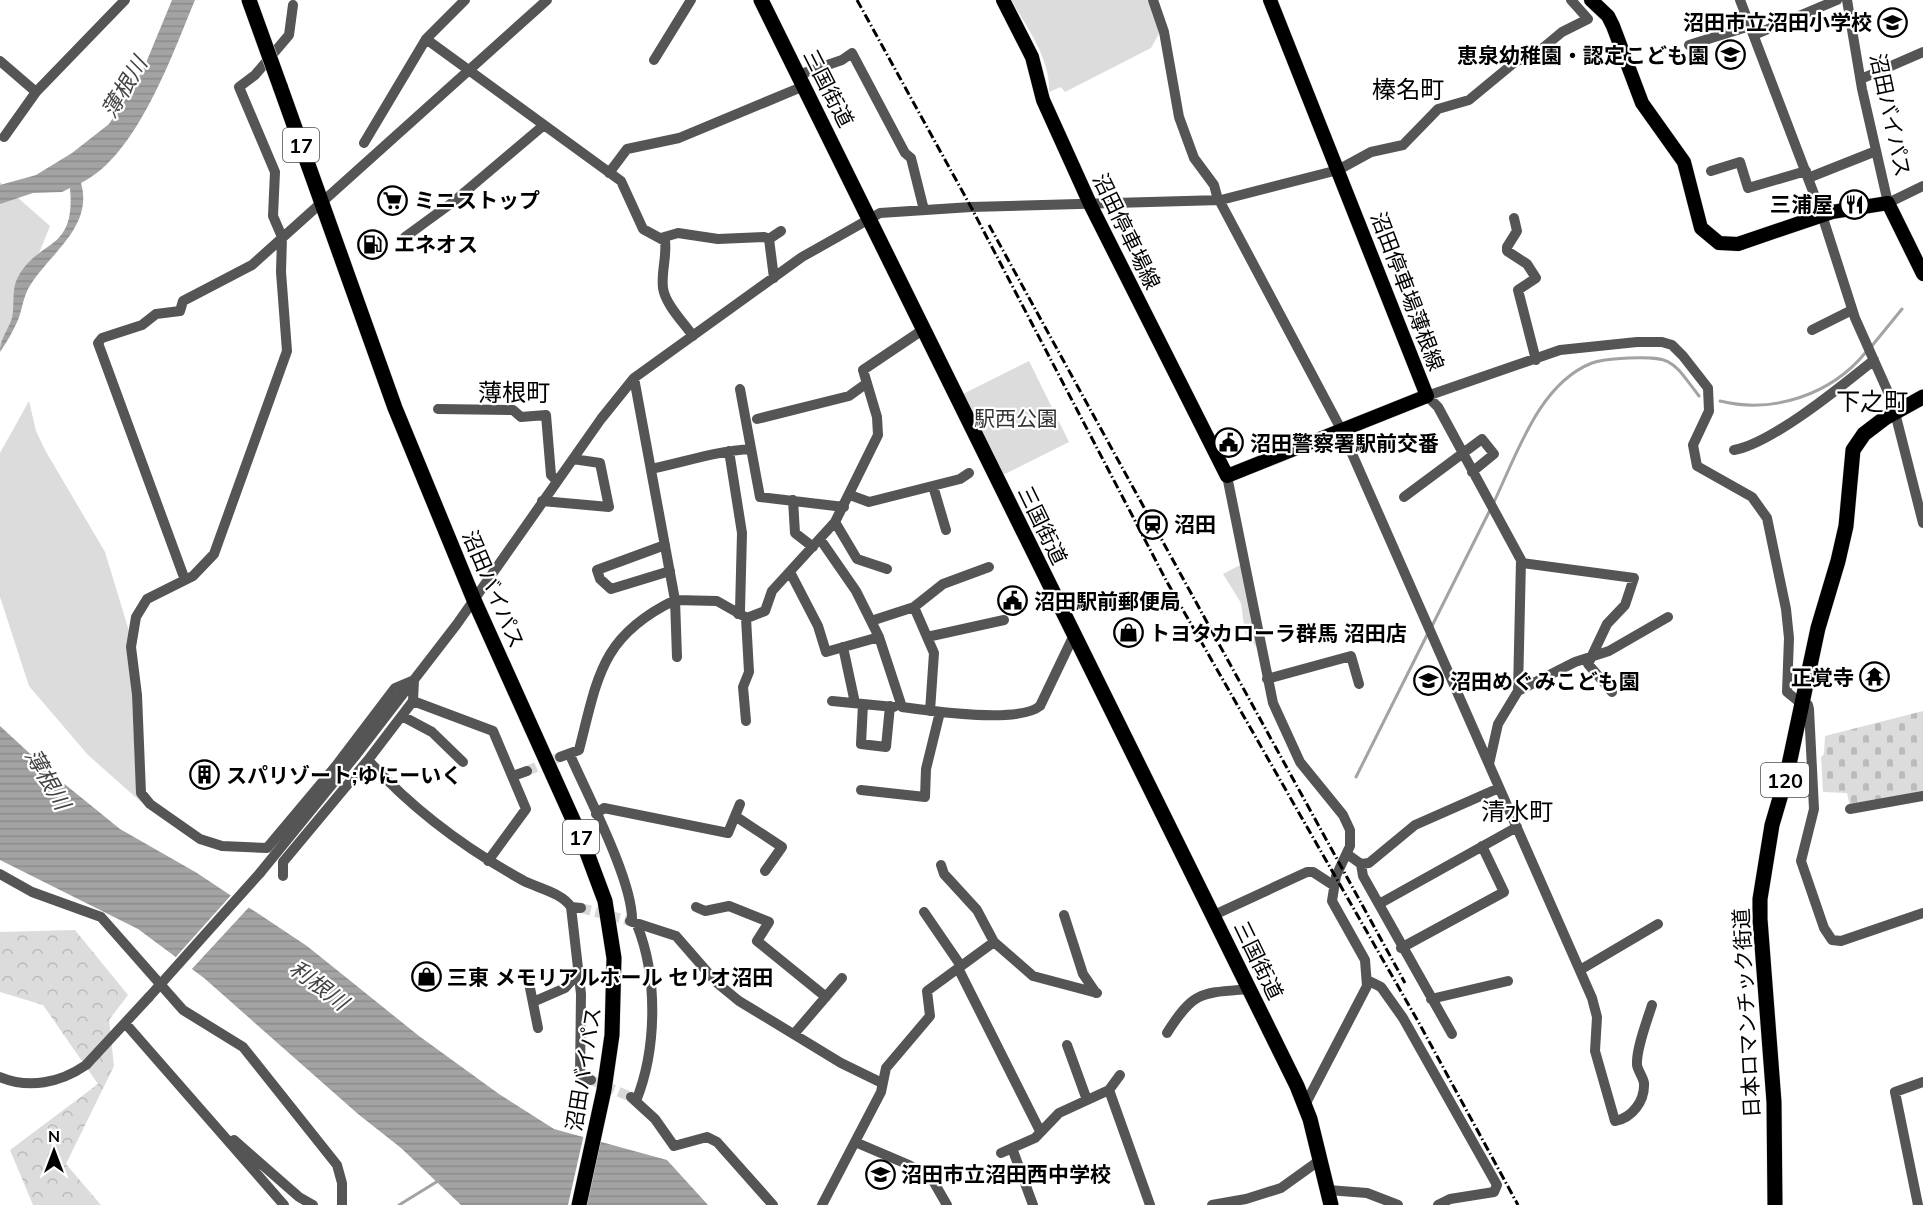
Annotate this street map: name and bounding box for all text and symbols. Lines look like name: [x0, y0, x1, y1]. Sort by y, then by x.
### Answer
school or university icon: 沼田市立沼田小学校: [1877, 6, 1909, 38]
place label: 沼田市立沼田小学校: [1683, 9, 1872, 35]
school or university icon: 恵泉幼稚園・認定こども園: [1714, 39, 1746, 71]
place label: 恵泉幼稚園・認定こども園: [1457, 42, 1709, 68]
street label: 三国街道: [798, 45, 860, 131]
water label: 薄根川: [95, 50, 154, 123]
street label: 沼田バイパス: [1865, 51, 1917, 179]
district label: 榛名町: [1372, 74, 1444, 104]
road number: 17: [283, 128, 319, 162]
street label: 沼田停車場線: [1088, 169, 1166, 293]
supermarket icon: ミニストップ: [377, 184, 409, 216]
place label: ミニストップ: [414, 187, 540, 213]
restaurant icon: 三浦屋: [1838, 188, 1870, 220]
place label: 三浦屋: [1770, 191, 1833, 217]
street label: 沼田停車場薄根線: [1366, 208, 1450, 374]
fuel station icon: エネオス: [357, 228, 389, 260]
place label: エネオス: [394, 231, 478, 257]
district label: 薄根町: [478, 377, 550, 407]
district label: 下之町: [1836, 386, 1908, 416]
park label: 駅西公園: [974, 405, 1058, 431]
public building icon: 沼田警察署駅前交番: [1213, 427, 1245, 459]
place label: 沼田警察署駅前交番: [1250, 430, 1439, 456]
street label: 三国街道: [1013, 482, 1073, 568]
station icon: 沼田: [1137, 508, 1169, 540]
place label: 沼田: [1174, 511, 1216, 537]
street label: 沼田バイパス: [457, 526, 531, 652]
public building icon: 沼田駅前郵便局: [997, 585, 1029, 617]
place label: 沼田駅前郵便局: [1034, 588, 1181, 614]
shop icon: トヨタカローラ群馬 沼田店: [1112, 617, 1144, 649]
place label: トヨタカローラ群馬 沼田店: [1149, 620, 1407, 646]
temple icon: 正覚寺: [1859, 661, 1891, 693]
place label: 正覚寺: [1791, 664, 1854, 690]
school or university icon: 沼田めぐみこども園: [1413, 665, 1445, 697]
place label: 沼田めぐみこども園: [1450, 668, 1640, 694]
water label: 薄根川: [19, 743, 78, 816]
building icon: スパリゾート;ゆにーいく: [189, 759, 221, 791]
place label: スパリゾート;ゆにーいく: [226, 762, 462, 788]
road number: 120: [1761, 763, 1809, 797]
district label: 清水町: [1481, 796, 1553, 826]
road number: 17: [563, 820, 599, 854]
street label: 日本ロマンチック街道: [1728, 907, 1764, 1119]
street label: 三国街道: [1229, 917, 1289, 1003]
water label: 利根川: [284, 954, 355, 1017]
shop icon: 三東 メモリアルホール セリオ沼田: [410, 961, 442, 993]
place label: 三東 メモリアルホール セリオ沼田: [447, 964, 773, 990]
street label: 沼田バイパス: [560, 1005, 606, 1133]
north arrow: [24, 1121, 84, 1181]
text: N: [48, 1126, 60, 1146]
school or university icon: 沼田市立沼田西中学校: [864, 1158, 896, 1190]
place label: 沼田市立沼田西中学校: [901, 1161, 1111, 1187]

